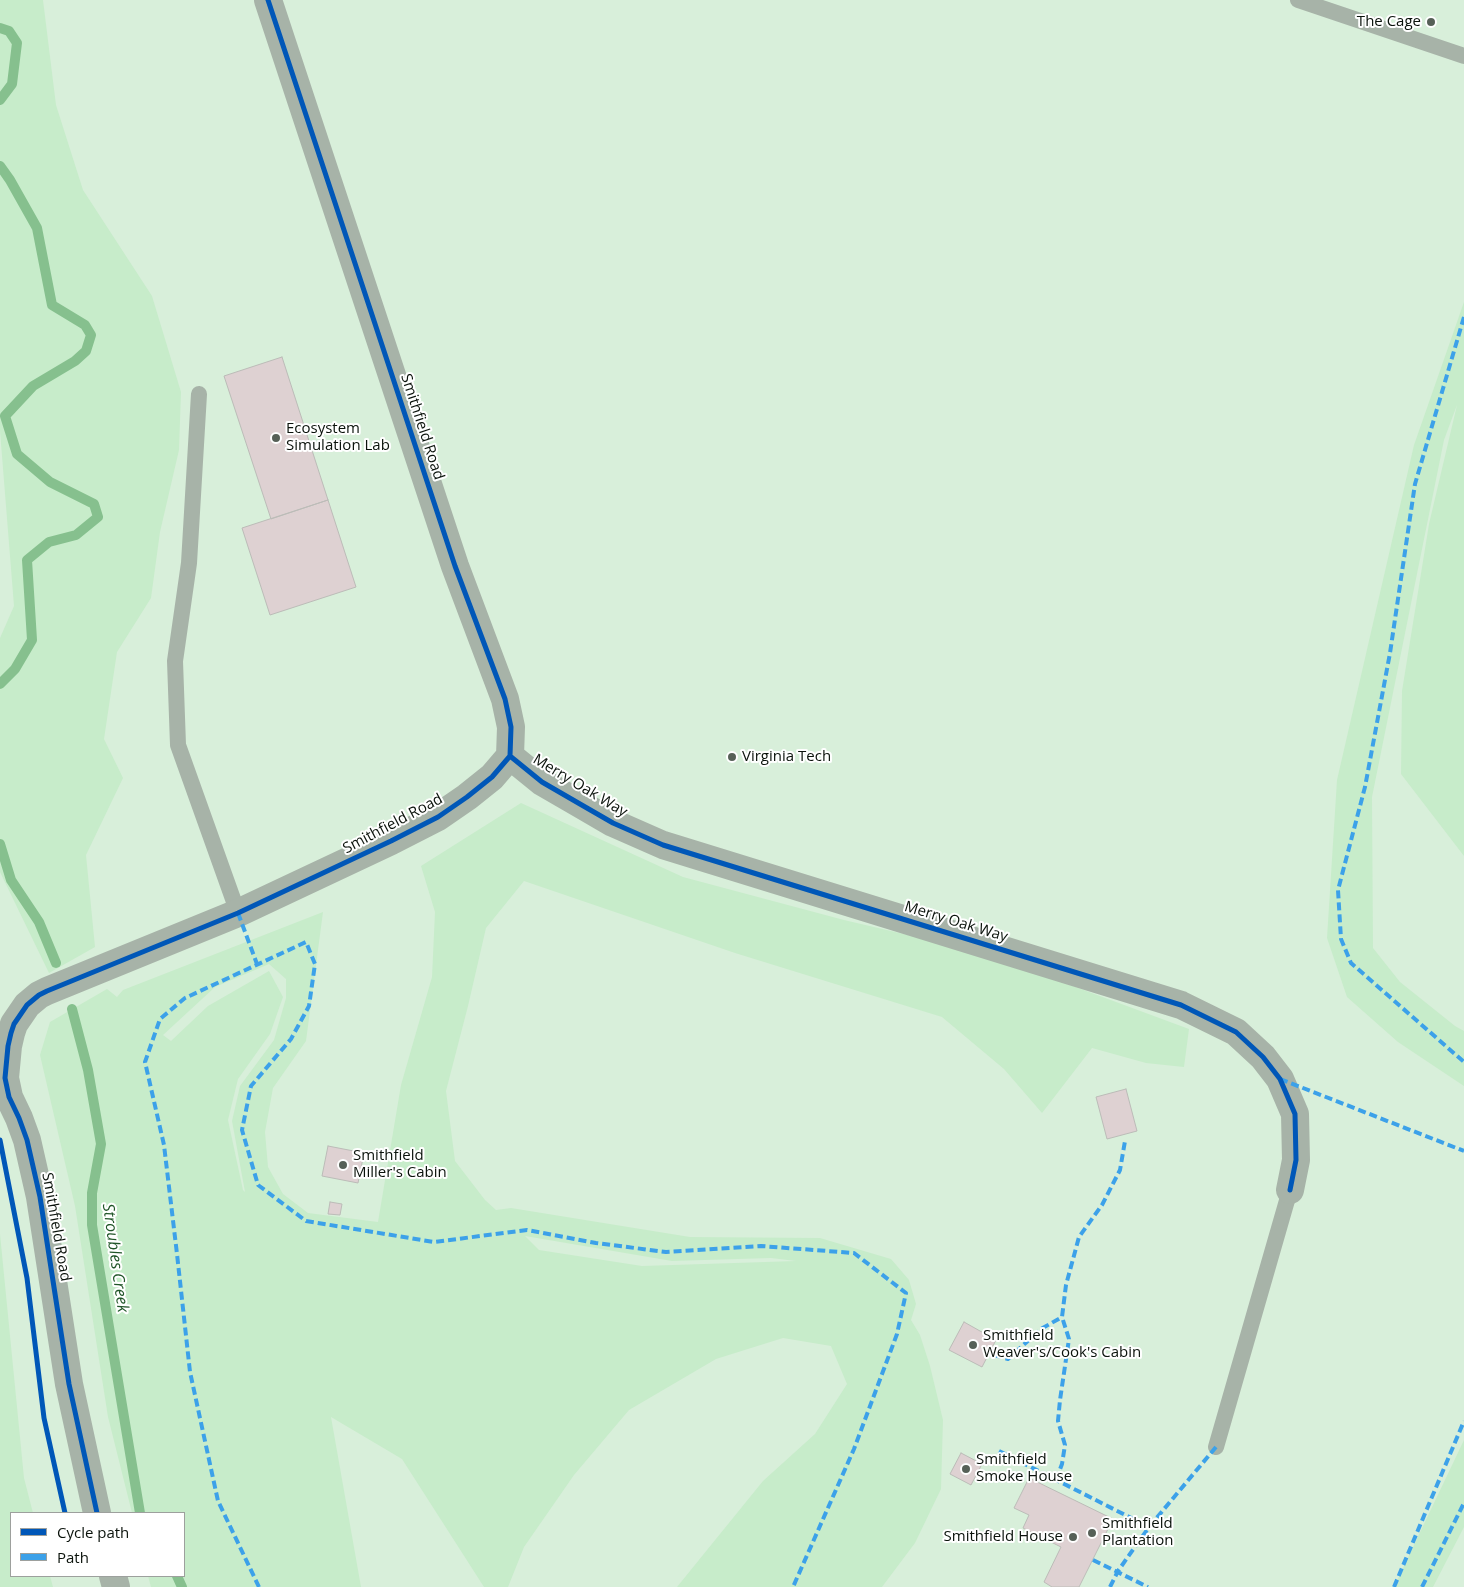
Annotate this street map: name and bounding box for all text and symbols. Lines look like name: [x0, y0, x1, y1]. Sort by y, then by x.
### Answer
place label: The Cage: [1357, 13, 1421, 31]
marker: The Cage: [1425, 16, 1437, 28]
street label: Smithfield Road: [396, 372, 448, 482]
place label: Ecosystem Simulation Lab: [286, 420, 390, 455]
marker: Ecosystem Simulation Lab: [270, 432, 282, 444]
place label: Virginia Tech: [742, 748, 831, 766]
street label: Merry Oak Way: [529, 751, 631, 821]
marker: Virginia Tech: [726, 751, 738, 763]
street label: Smithfield Road: [340, 790, 446, 858]
street label: Merry Oak Way: [902, 898, 1010, 946]
place label: Smithfield Miller's Cabin: [353, 1147, 447, 1182]
marker: Smithfield Miller's Cabin: [337, 1159, 349, 1171]
street label: Smithfield Road: [38, 1171, 74, 1283]
water label: Stroubles Creek: [98, 1202, 132, 1314]
place label: Smithfield Weaver's/Cook's Cabin: [983, 1327, 1141, 1362]
marker: Smithfield Weaver's/Cook's Cabin: [967, 1339, 979, 1351]
place label: Smithfield Smoke House: [976, 1451, 1072, 1486]
marker: Smithfield Smoke House: [960, 1463, 972, 1475]
legend: [10, 1512, 185, 1577]
place label: Smithfield Plantation: [1102, 1515, 1173, 1550]
text: Cycle path: [57, 1522, 129, 1542]
marker: Smithfield Plantation: [1086, 1527, 1098, 1539]
place label: Smithfield House: [944, 1528, 1063, 1546]
marker: Smithfield House: [1067, 1531, 1079, 1543]
text: Path: [57, 1547, 89, 1567]

